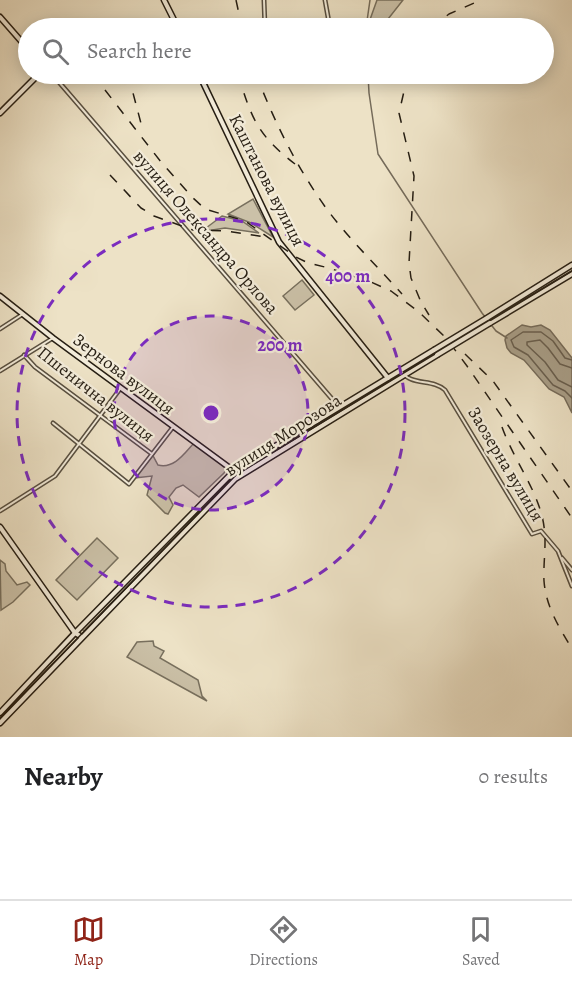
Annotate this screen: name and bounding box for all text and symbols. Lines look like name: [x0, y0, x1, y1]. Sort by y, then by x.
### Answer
search box: [18, 18, 554, 84]
icon: search: [39, 35, 72, 68]
text: Search here: [87, 36, 192, 66]
street label: Каштанова вулиця: [223, 110, 311, 250]
street label: вулиця Олександра Орлова: [128, 145, 285, 320]
text: 400 m: [326, 264, 370, 288]
street label: Зернова вулиця: [68, 328, 180, 420]
text: 200 m: [257, 333, 303, 357]
street label: Пшенична вулиця: [32, 341, 160, 447]
street label: вулиця Морозова: [220, 388, 347, 482]
street label: Заозерна вулиця: [462, 402, 550, 526]
centre of rings: [201, 403, 221, 423]
text: Nearby: [24, 759, 103, 794]
text: 0 results: [479, 763, 548, 790]
tab: Map: [72, 913, 105, 971]
tab: Directions: [249, 913, 318, 971]
tab: Saved: [462, 913, 500, 971]

